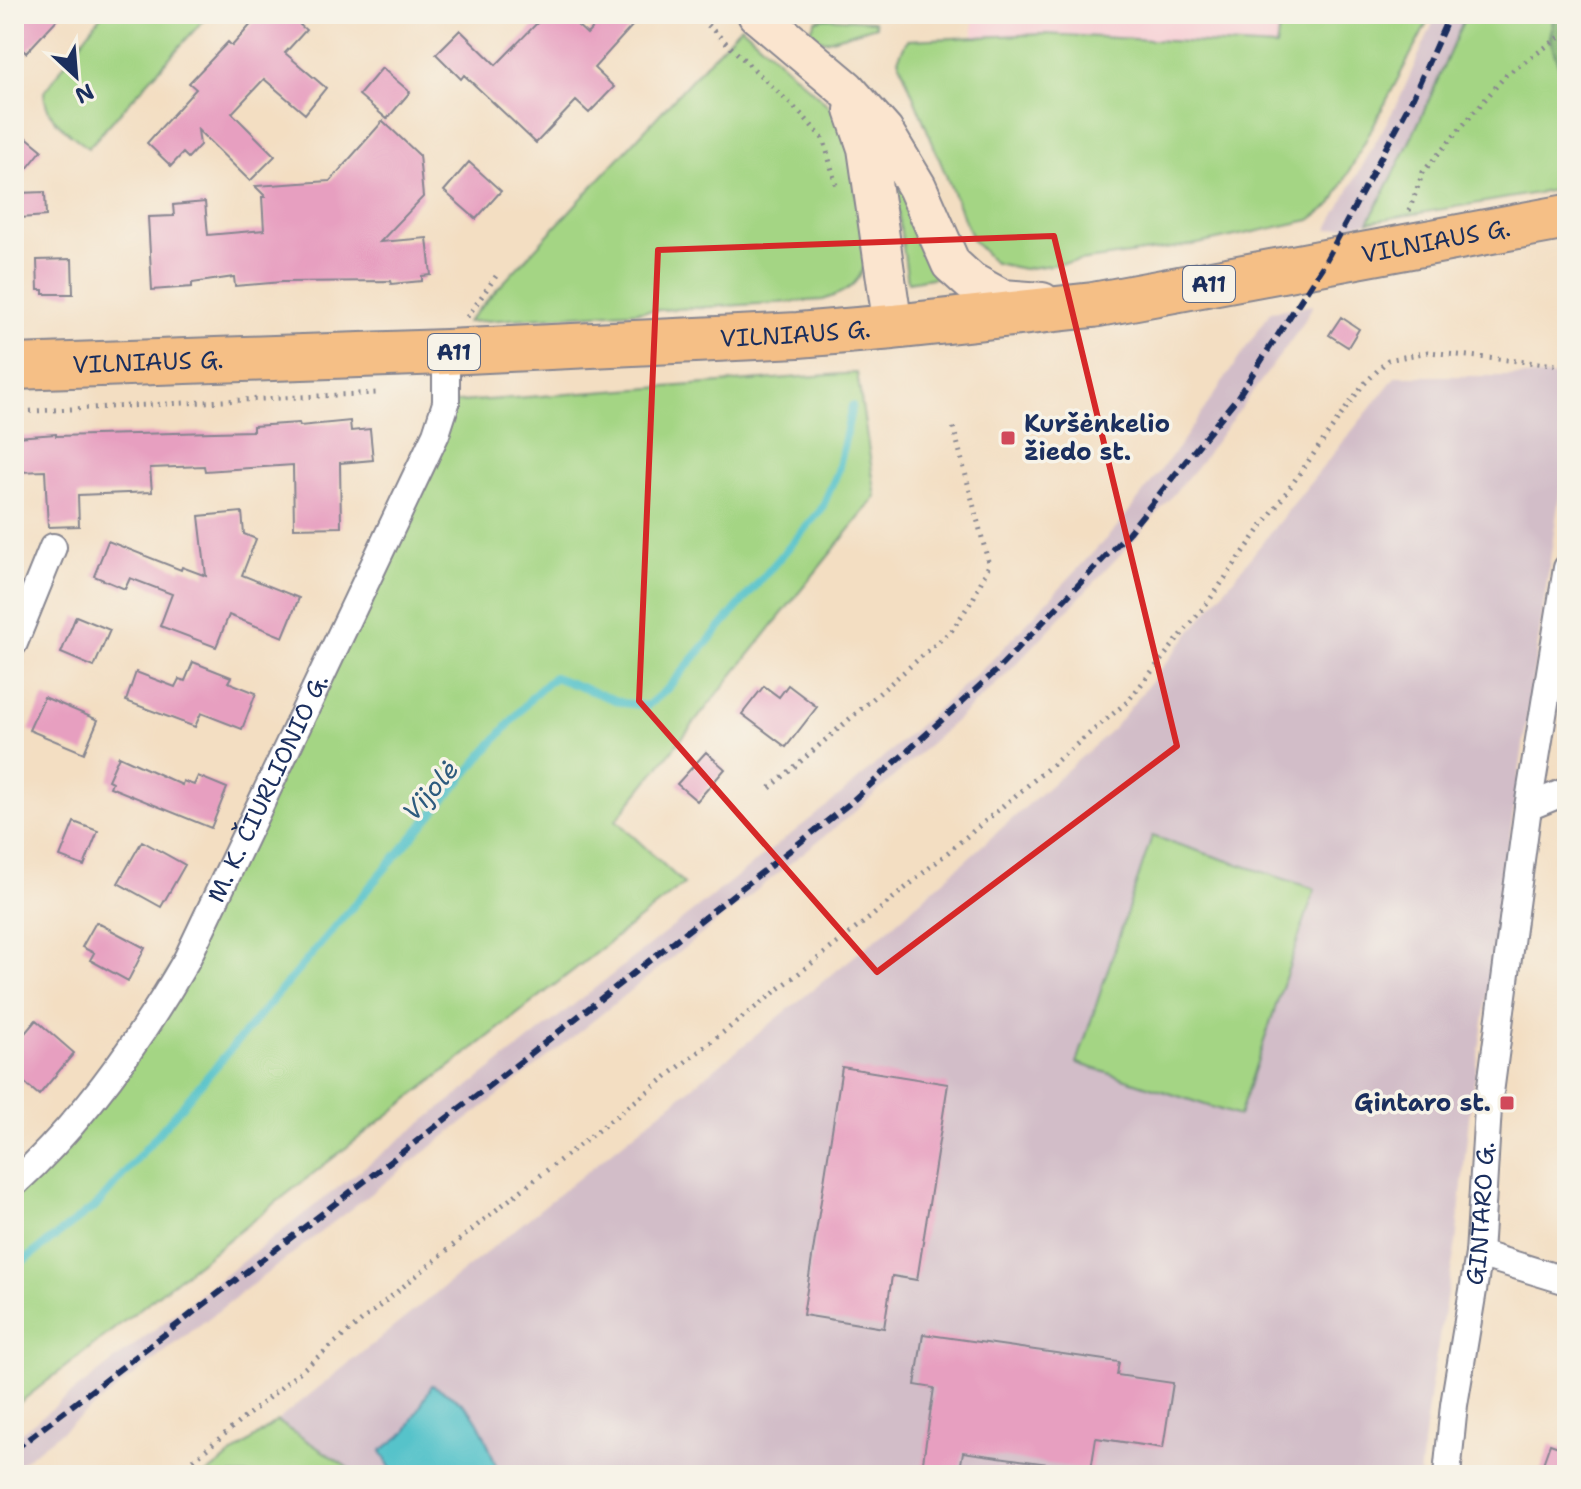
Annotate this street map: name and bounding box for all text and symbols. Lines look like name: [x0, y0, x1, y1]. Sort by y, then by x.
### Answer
north arrow: [36, 36, 116, 116]
text: N: [70, 77, 99, 110]
street label: VILNIAUS G.: [1359, 212, 1513, 271]
road number: A11: [1183, 266, 1235, 302]
street label: VILNIAUS G.: [719, 313, 872, 355]
road number: A11: [428, 334, 480, 370]
street label: VILNIAUS G.: [72, 344, 224, 381]
place label: Kuršėnkelio žiedo st.: [1024, 408, 1170, 468]
marker: Kuršėnkelio žiedo st.: [999, 429, 1017, 447]
street label: M. K. ČIURLIONIO G.: [200, 669, 336, 908]
water label: Vijolė: [394, 752, 466, 828]
place label: Gintaro st.: [1354, 1087, 1491, 1119]
marker: Gintaro st.: [1498, 1094, 1516, 1112]
street label: GINTARO G.: [1458, 1141, 1502, 1287]

